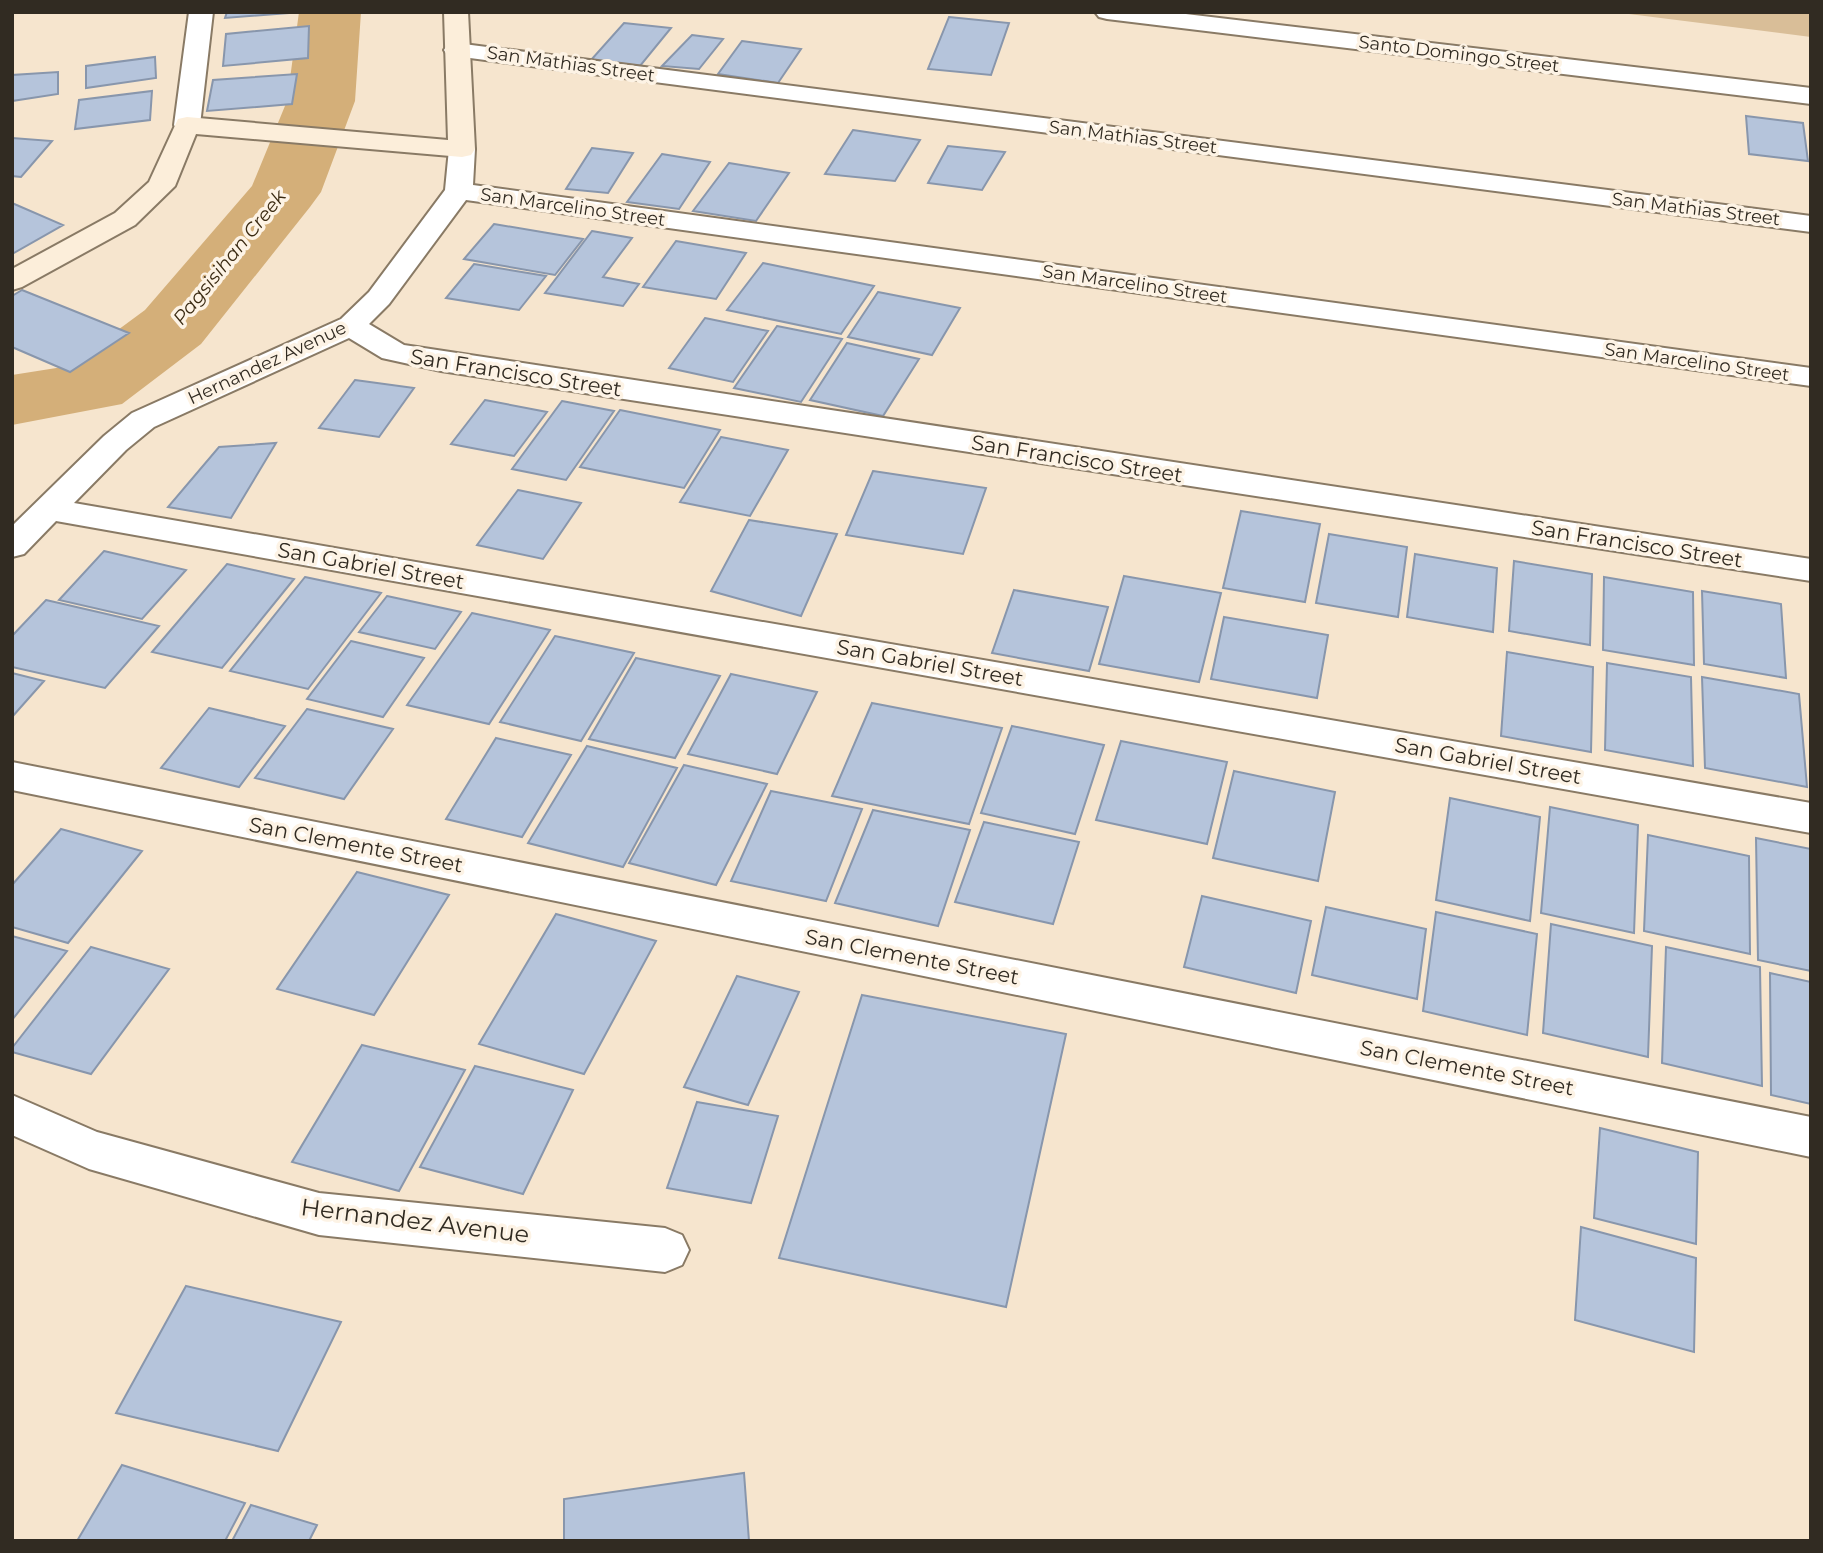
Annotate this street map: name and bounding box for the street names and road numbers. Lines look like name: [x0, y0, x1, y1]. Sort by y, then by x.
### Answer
street label: Santo Domingo Street: [1357, 31, 1561, 77]
street label: San Mathias Street: [486, 41, 656, 87]
street label: San Mathias Street: [1048, 116, 1218, 158]
street label: San Marcelino Street: [479, 183, 667, 231]
street label: San Mathias Street: [1611, 188, 1781, 230]
street label: San Marcelino Street: [1041, 260, 1229, 308]
street label: Hernandez Avenue: [184, 317, 350, 409]
street label: San Marcelino Street: [1603, 338, 1791, 386]
street label: San Francisco Street: [409, 343, 624, 402]
street label: San Francisco Street: [970, 429, 1185, 488]
street label: San Francisco Street: [1530, 514, 1745, 573]
street label: San Gabriel Street: [276, 537, 466, 594]
street label: San Gabriel Street: [835, 634, 1025, 691]
street label: San Gabriel Street: [1393, 732, 1583, 789]
street label: San Clemente Street: [247, 812, 465, 878]
street label: San Clemente Street: [803, 924, 1021, 990]
street label: San Clemente Street: [1358, 1035, 1576, 1101]
street label: Hernandez Avenue: [299, 1192, 531, 1249]

